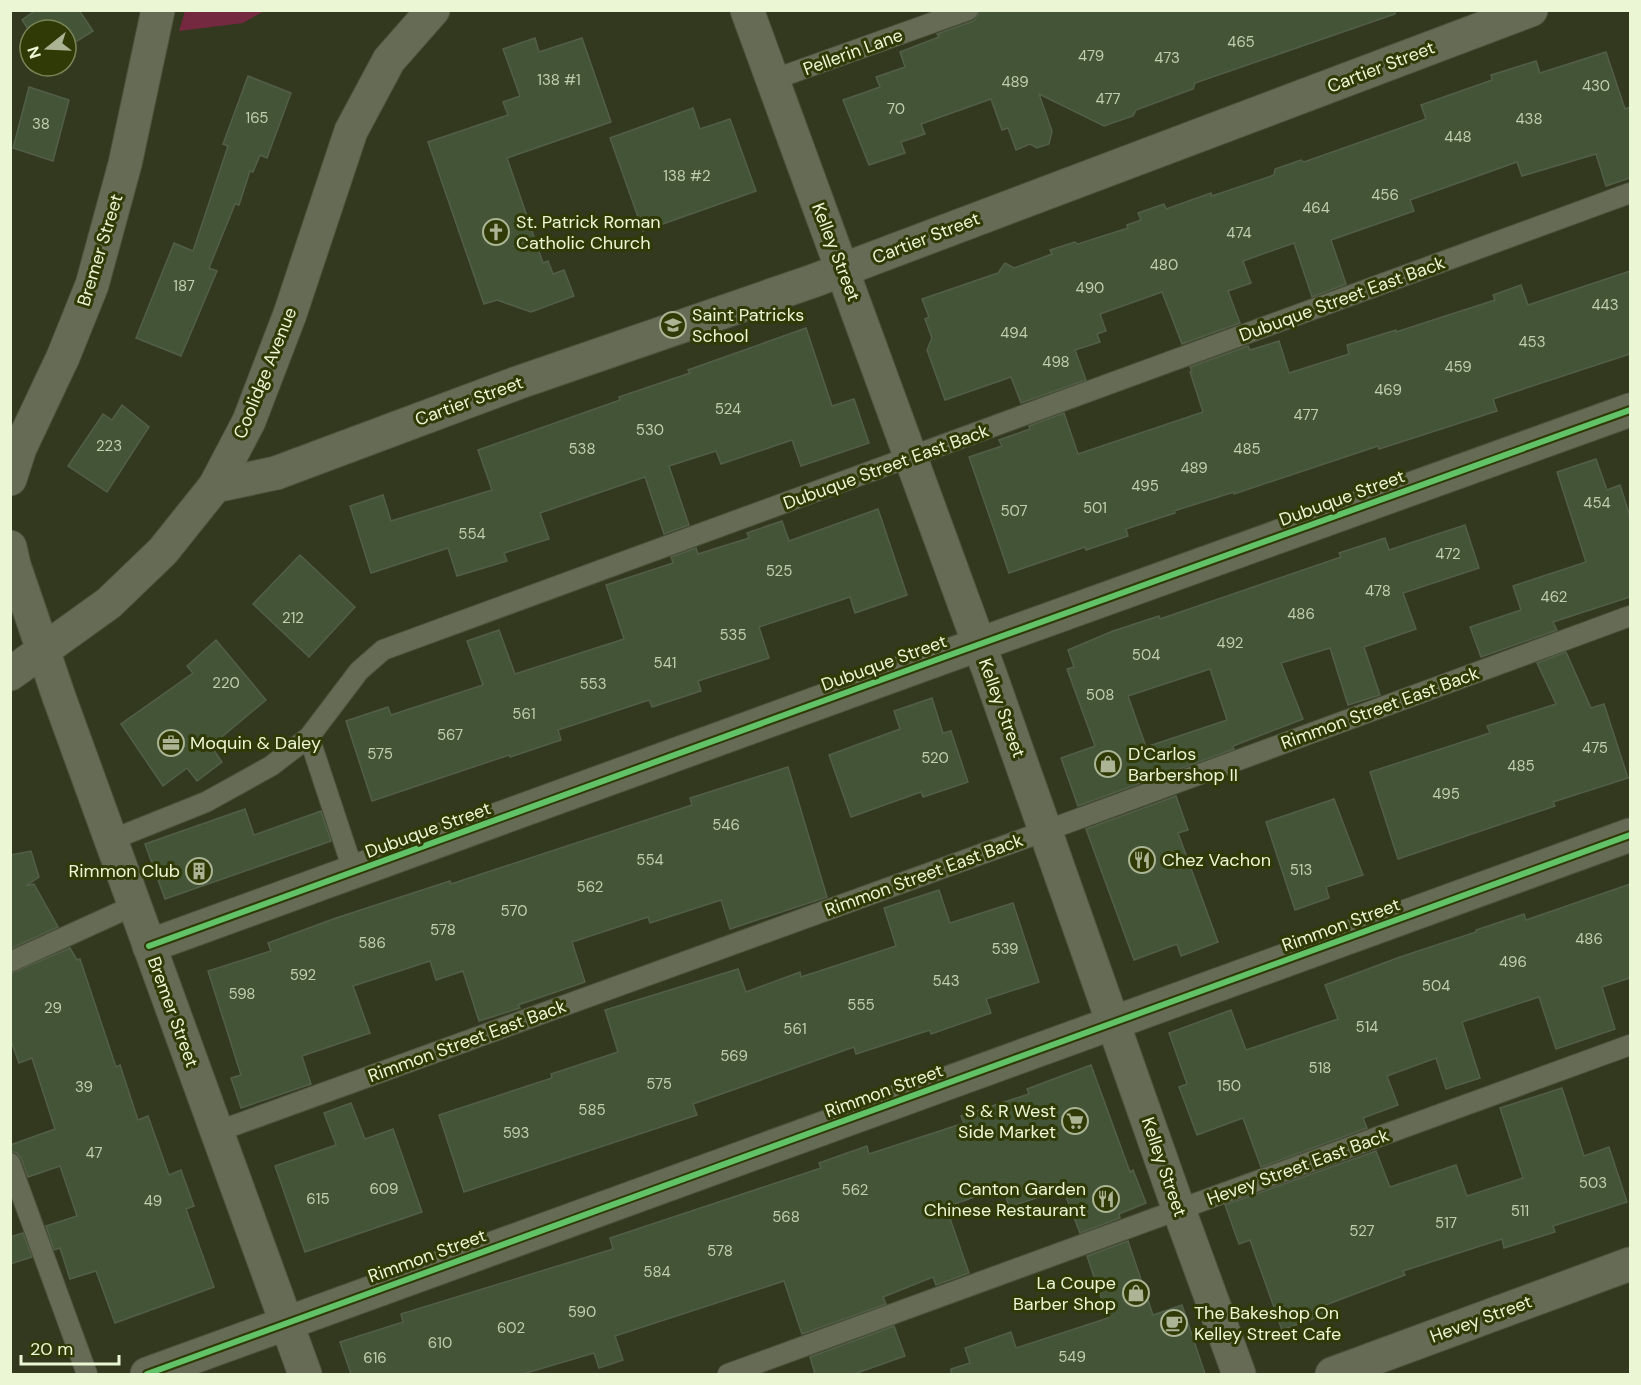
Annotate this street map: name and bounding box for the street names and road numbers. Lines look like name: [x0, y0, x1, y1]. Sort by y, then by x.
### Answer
street label: Pellerin Lane: [800, 23, 906, 81]
street label: Cartier Street: [1324, 35, 1438, 99]
street label: Bremer Street: [72, 191, 128, 309]
street label: Kelley Street: [806, 199, 866, 305]
street label: Cartier Street: [869, 206, 983, 270]
street label: Dubuque Street East Back: [1236, 251, 1448, 347]
street label: Coolidge Avenue: [228, 304, 302, 442]
street label: Cartier Street: [412, 370, 526, 432]
street label: Dubuque Street East Back: [780, 419, 992, 515]
street label: Dubuque Street: [1276, 464, 1408, 532]
street label: Dubuque Street: [818, 629, 950, 697]
street label: Kelley Street: [973, 655, 1031, 761]
street label: Rimmon Street East Back: [1278, 661, 1482, 755]
street label: Dubuque Street: [362, 796, 494, 864]
street label: Rimmon Street East Back: [822, 828, 1026, 922]
street label: Rimmon Street: [1279, 893, 1403, 957]
street label: Bremer Street: [142, 953, 204, 1071]
street label: Rimmon Street East Back: [365, 994, 569, 1088]
street label: Rimmon Street: [822, 1059, 946, 1123]
street label: Kelley Street: [1136, 1114, 1192, 1220]
street label: Hevey Street East Back: [1204, 1123, 1392, 1211]
street label: Rimmon Street: [365, 1224, 489, 1288]
street label: Hevey Street: [1427, 1289, 1535, 1349]

